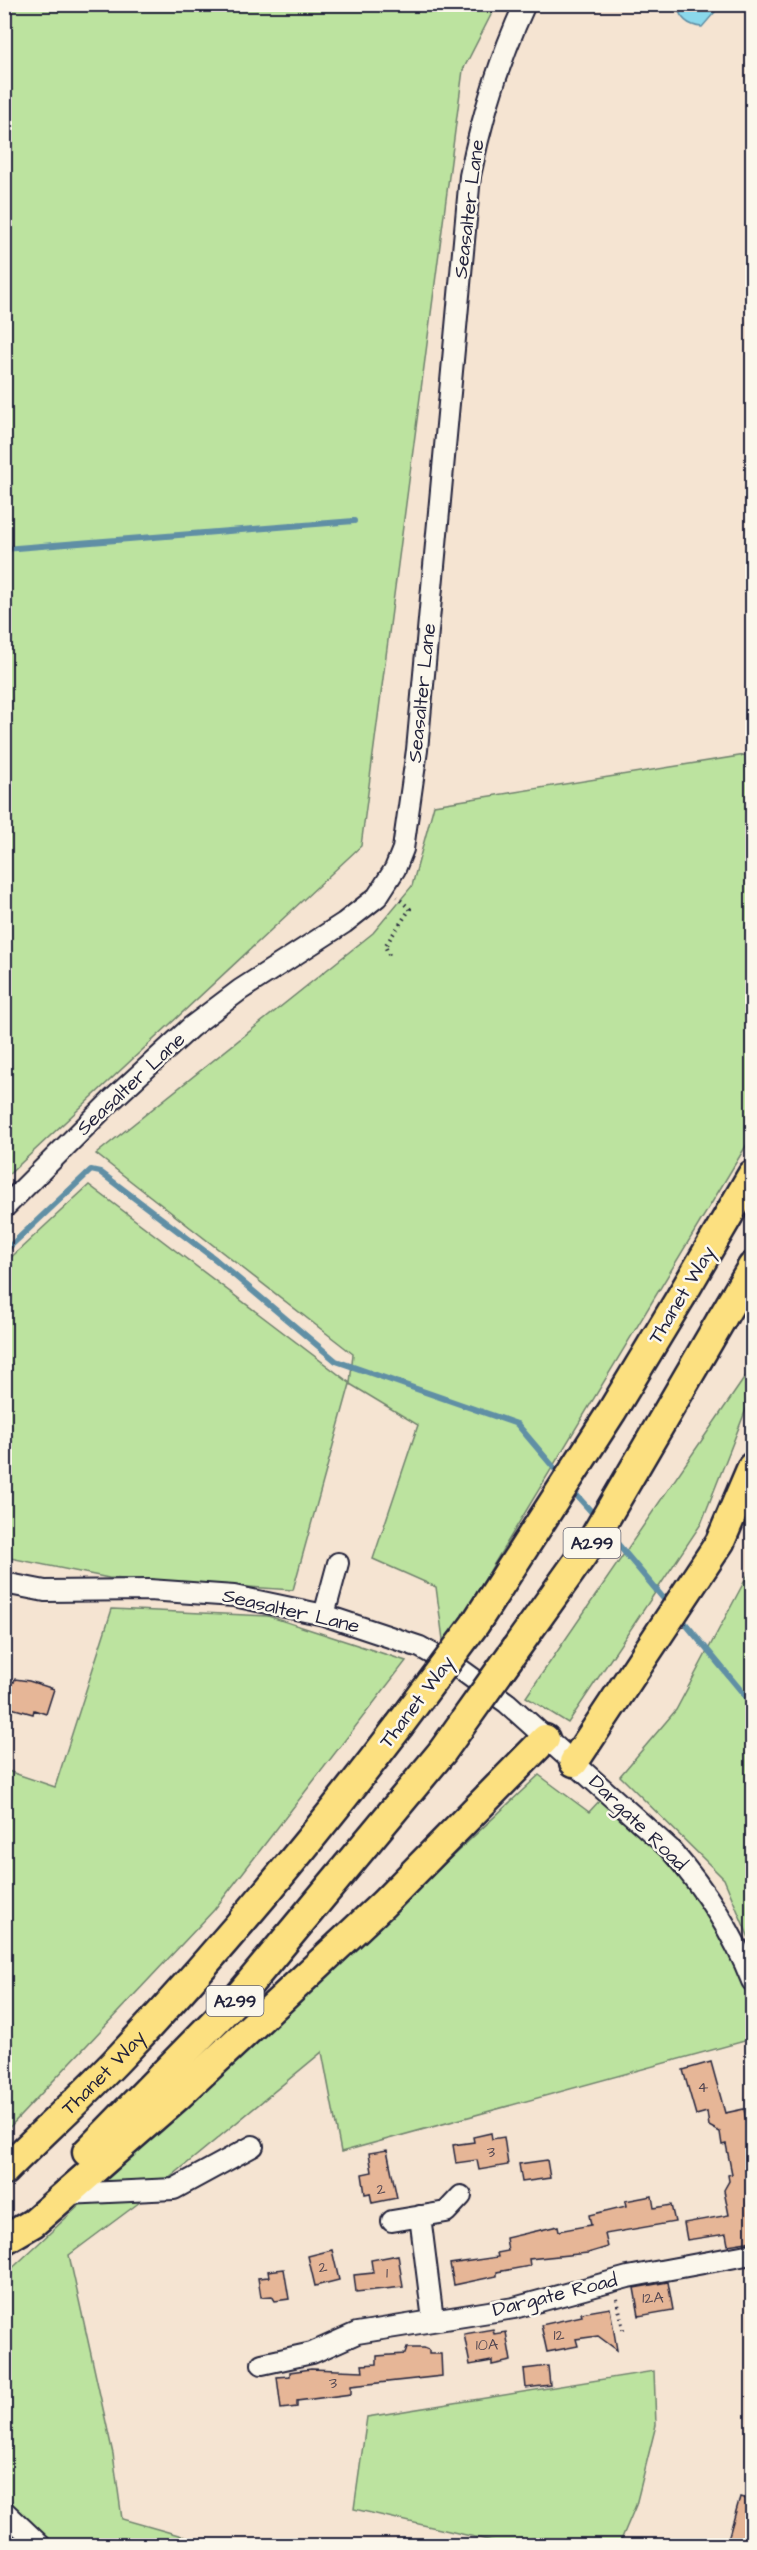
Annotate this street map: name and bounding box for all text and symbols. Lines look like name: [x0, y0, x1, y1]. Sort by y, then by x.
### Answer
street label: Seasalter Lane: [447, 138, 491, 280]
street label: Seasalter Lane: [401, 622, 443, 764]
street label: Seasalter Lane: [70, 1026, 192, 1142]
street label: Thanet Way: [642, 1241, 723, 1350]
road number: A299: [564, 1528, 620, 1558]
street label: Seasalter Lane: [220, 1582, 363, 1640]
street label: Thanet Way: [373, 1650, 462, 1755]
street label: Dargate Road: [582, 1769, 694, 1878]
road number: A299: [206, 1986, 264, 2016]
street label: Thanet Way: [55, 2024, 153, 2122]
house number: 4: [698, 2076, 709, 2098]
house number: 3: [487, 2141, 495, 2163]
house number: 2: [376, 2178, 386, 2200]
house number: 2: [318, 2256, 328, 2278]
house number: 1: [386, 2262, 388, 2284]
street label: Dargate Road: [490, 2266, 621, 2325]
house number: 12A: [642, 2287, 664, 2309]
house number: 12: [553, 2324, 565, 2346]
house number: 10A: [476, 2334, 498, 2356]
house number: 3: [329, 2372, 337, 2394]

